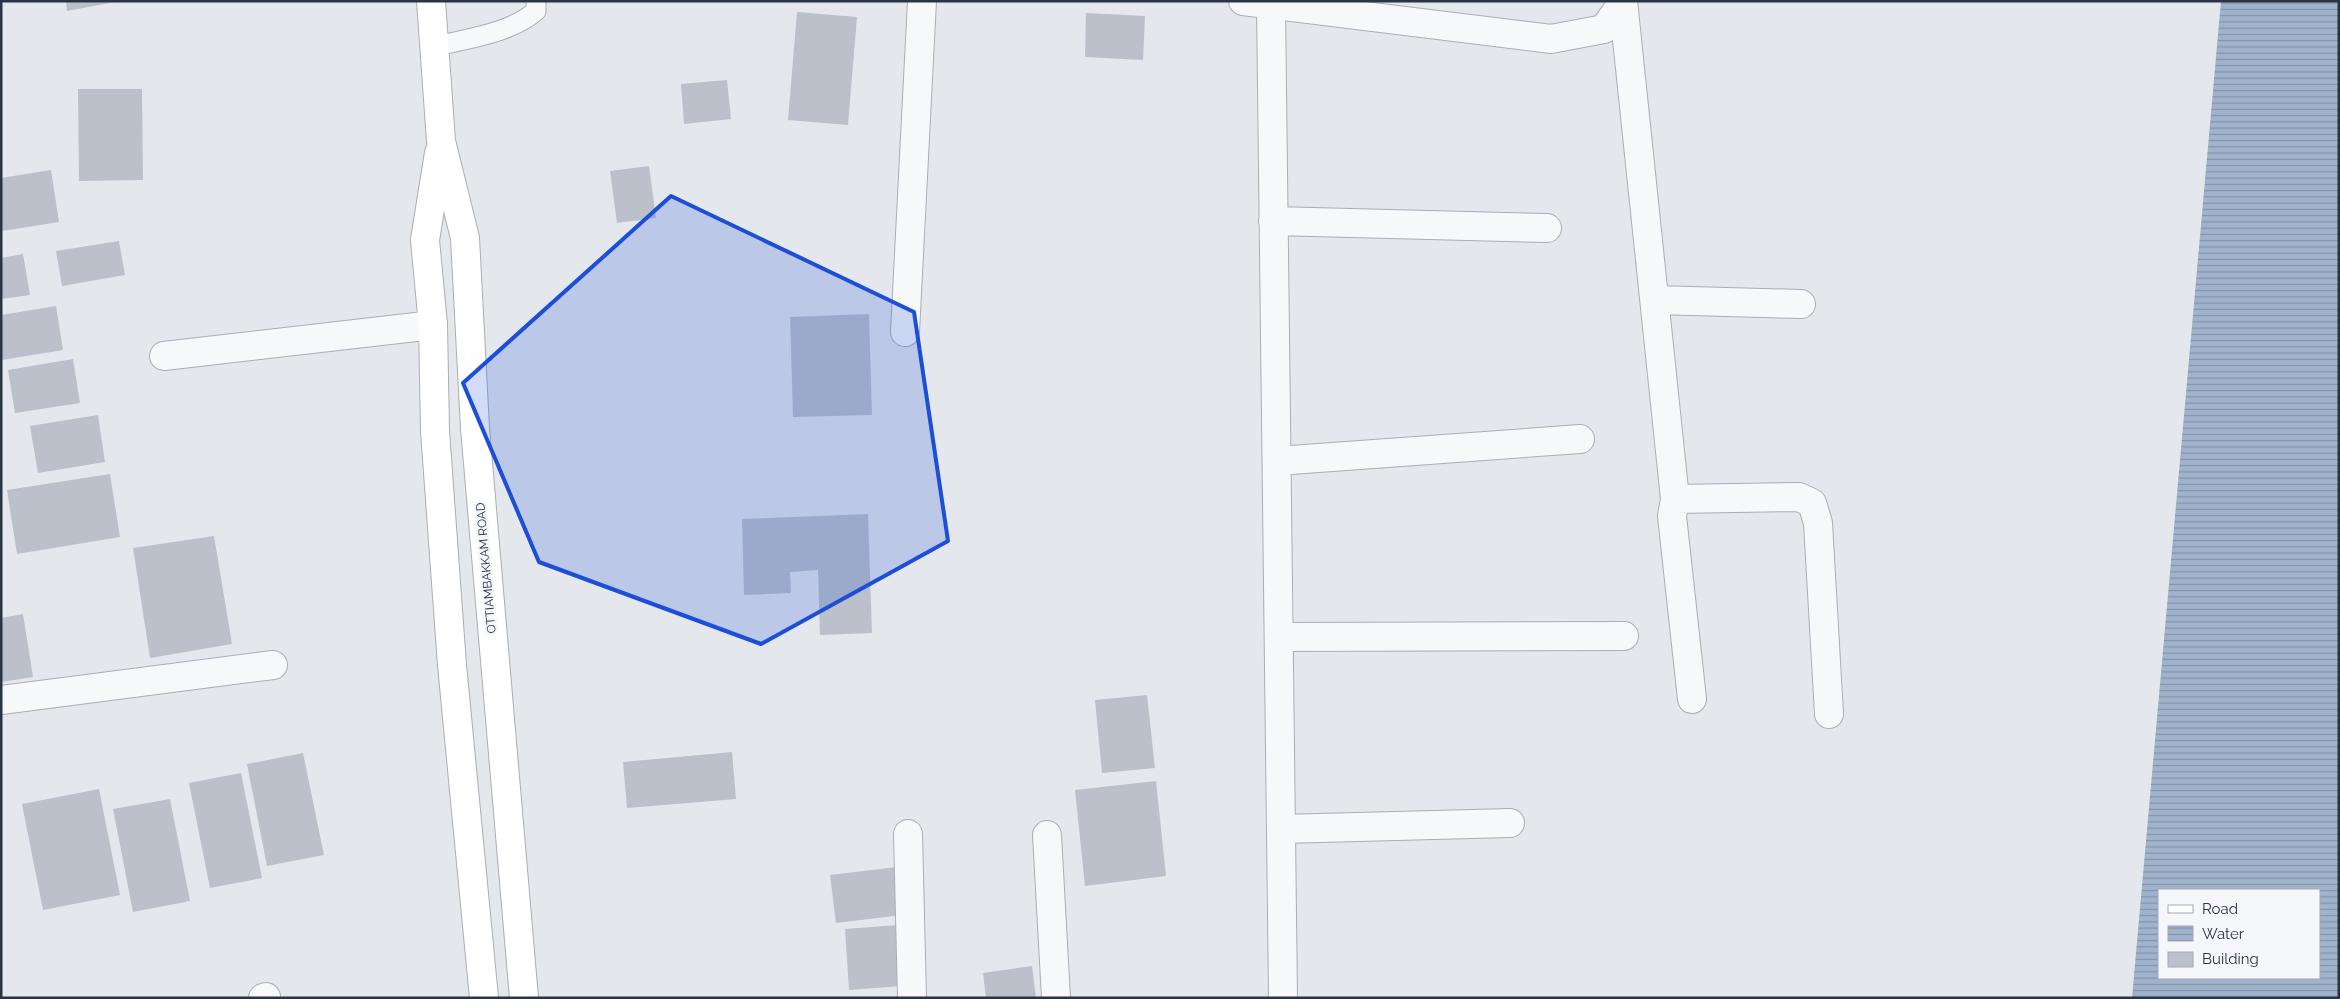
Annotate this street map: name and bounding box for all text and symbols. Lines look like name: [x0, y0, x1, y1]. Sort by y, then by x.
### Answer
street label: OTTIAMBAKKAM ROAD: [473, 502, 499, 634]
legend: [2158, 889, 2320, 979]
text: Road: [2202, 900, 2238, 918]
text: Water: [2202, 925, 2245, 943]
text: Building: [2202, 950, 2259, 968]

